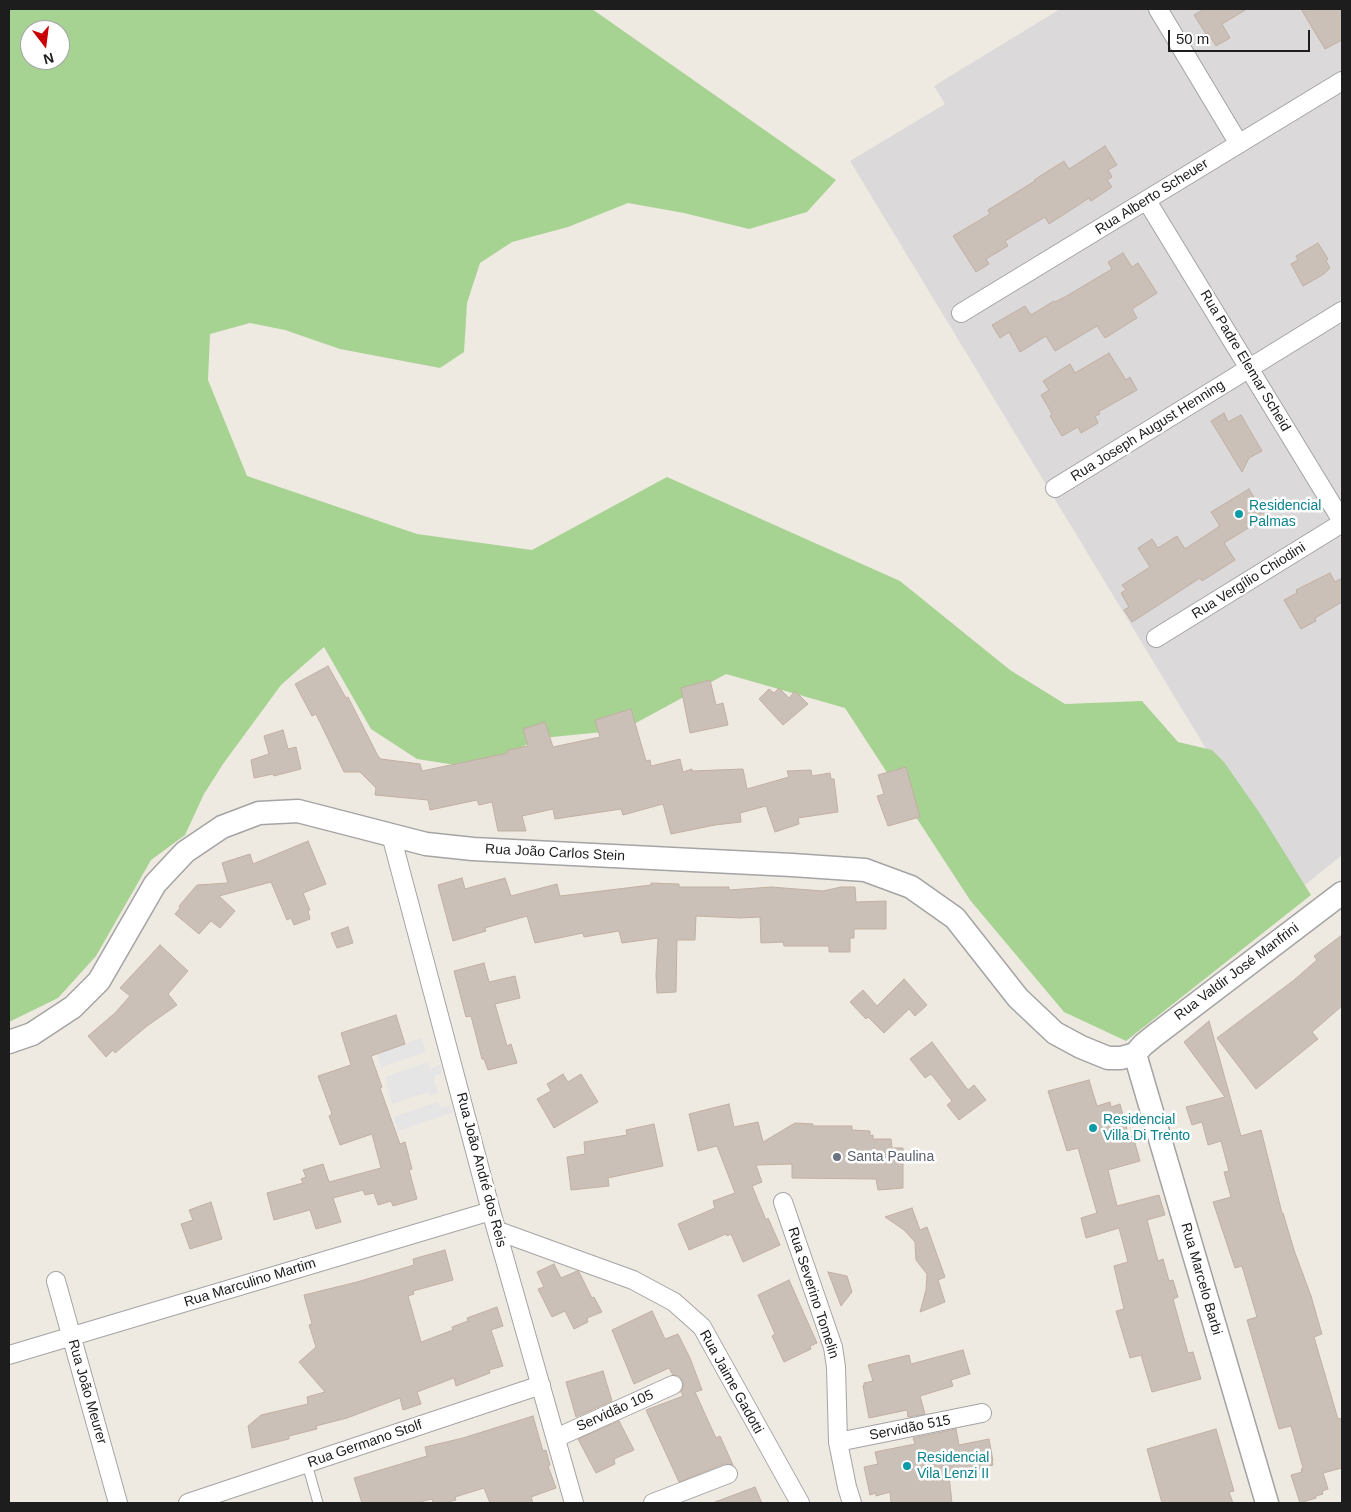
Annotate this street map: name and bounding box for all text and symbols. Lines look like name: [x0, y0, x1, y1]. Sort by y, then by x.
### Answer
north arrow: [20, 20, 70, 70]
scale bar: [1171, 20, 1314, 52]
text: 50 m: [1176, 30, 1209, 47]
text: N: [42, 49, 56, 68]
street label: Rua Alberto Scheuer: [1092, 155, 1212, 239]
street label: Rua Padre Elemar Scheid: [1196, 287, 1294, 435]
street label: Rua Joseph August Henning: [1068, 377, 1228, 485]
place label: Residencial Palmas: [1249, 498, 1321, 530]
marker: Residencial Palmas: [1233, 508, 1245, 520]
street label: Rua Vergílio Chiodini: [1189, 539, 1309, 623]
street label: Rua João Carlos Stein: [485, 841, 625, 865]
street label: Rua Valdir José Manfrini: [1171, 920, 1303, 1024]
street label: Rua João André dos Reis: [452, 1091, 510, 1249]
place label: Residencial Villa Di Trento: [1103, 1112, 1190, 1144]
marker: Residencial Villa Di Trento: [1087, 1122, 1099, 1134]
place label: Santa Paulina: [847, 1149, 934, 1165]
marker: Santa Paulina: [831, 1151, 843, 1163]
street label: Rua Marcelo Barbi: [1177, 1221, 1225, 1337]
street label: Rua Severino Tomelin: [784, 1225, 842, 1361]
street label: Rua Marculino Martim: [182, 1255, 318, 1311]
street label: Rua Jaime Gadotti: [696, 1327, 766, 1437]
street label: Rua João Meurer: [64, 1338, 110, 1446]
street label: Servidão 105: [574, 1387, 656, 1435]
street label: Servidão 515: [868, 1412, 952, 1444]
street label: Rua Germano Stolf: [306, 1417, 424, 1471]
place label: Residencial Vila Lenzi II: [917, 1450, 989, 1482]
marker: Residencial Vila Lenzi II: [901, 1460, 913, 1472]

